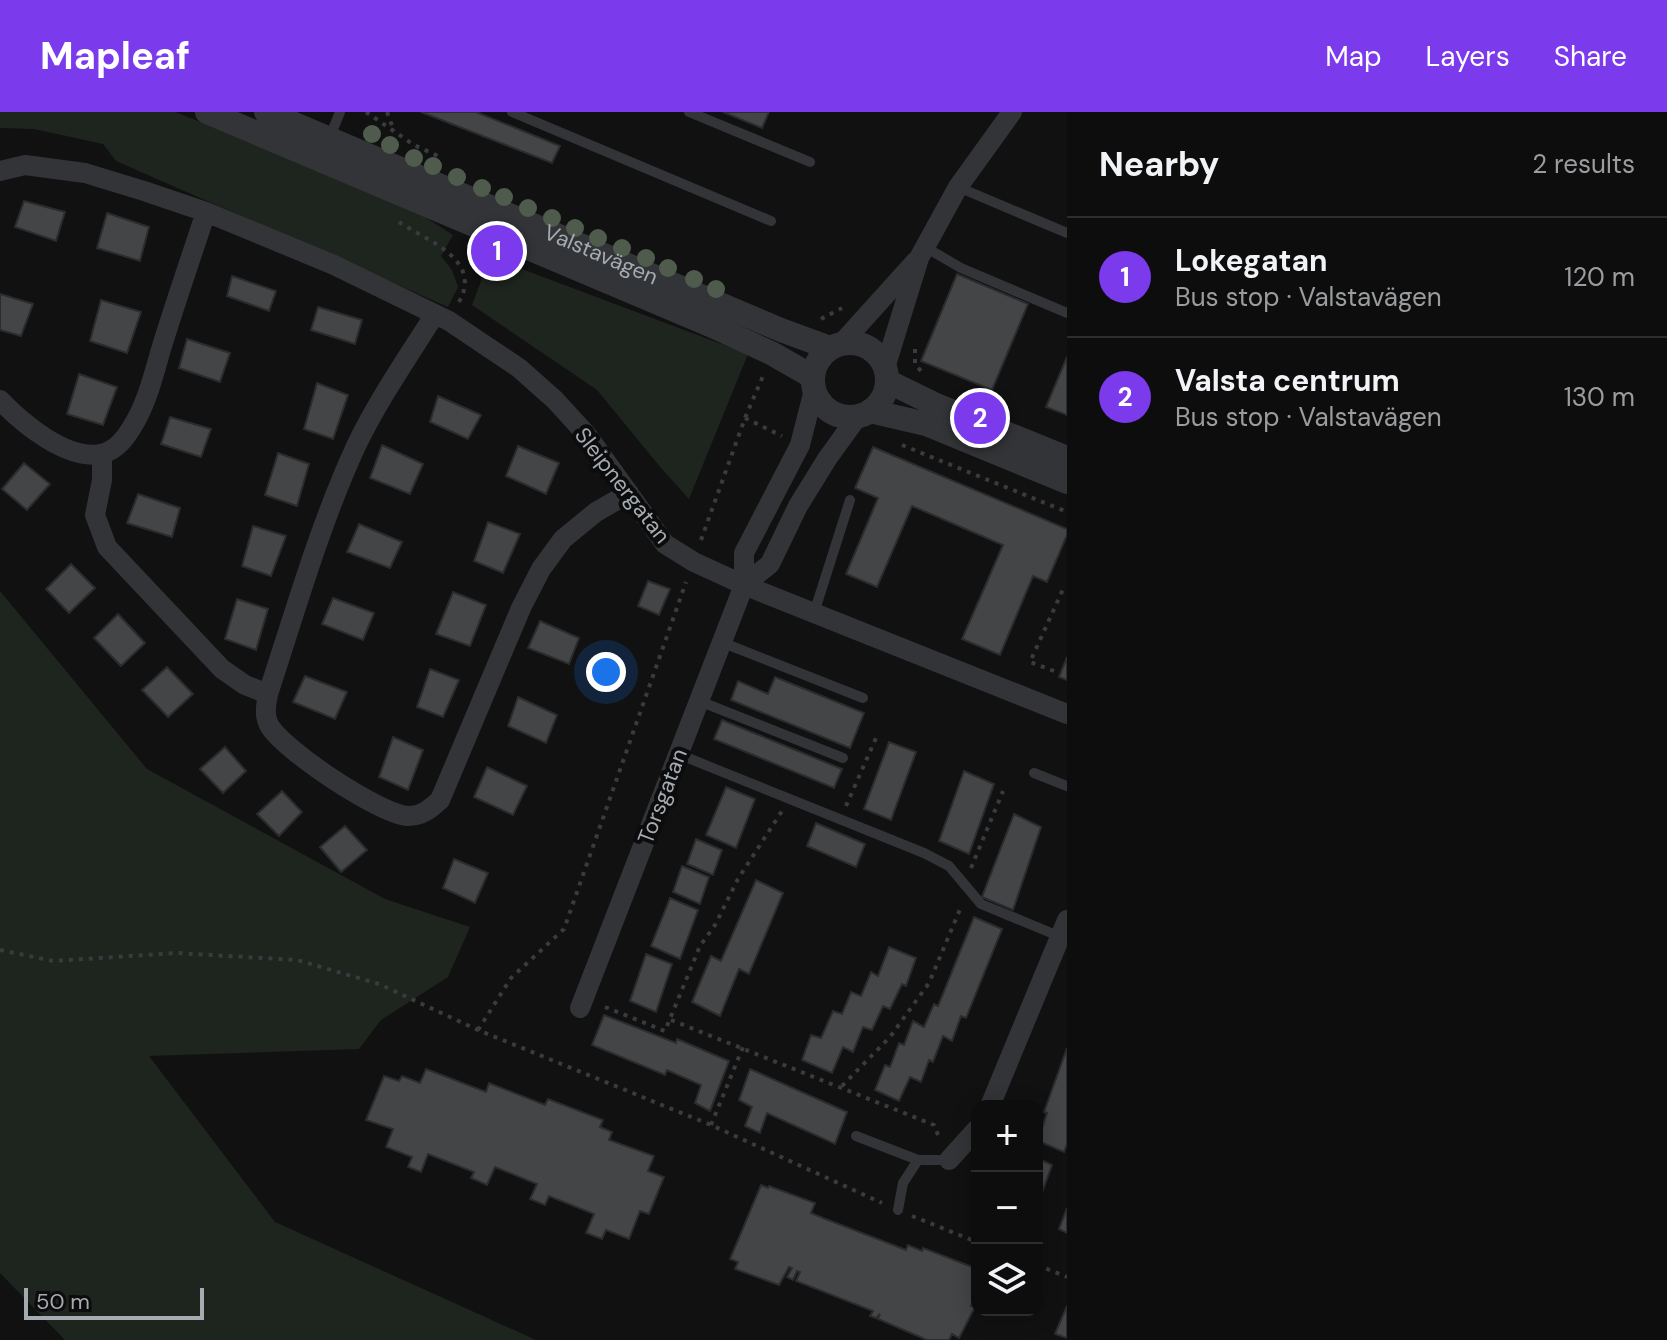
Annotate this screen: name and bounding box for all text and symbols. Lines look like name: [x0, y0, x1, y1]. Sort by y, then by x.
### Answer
text: Mapleaf: [40, 31, 190, 81]
text: Map: [1325, 38, 1382, 75]
text: Layers: [1426, 38, 1510, 75]
text: Share: [1554, 38, 1627, 75]
text: Nearby: [1099, 142, 1219, 187]
text: 2 results: [1532, 147, 1635, 181]
street label: Valstavägen: [540, 217, 662, 291]
pin: 1: [471, 221, 523, 281]
text: Lokegatan: [1175, 241, 1327, 280]
text: 1: [1120, 260, 1130, 294]
text: 120 m: [1564, 260, 1635, 294]
text: Bus stop · Valstavägen: [1175, 280, 1442, 314]
text: Valsta centrum: [1175, 361, 1400, 400]
text: 2: [1117, 380, 1133, 414]
text: 130 m: [1564, 380, 1635, 414]
pin: 2: [954, 388, 1006, 448]
text: Bus stop · Valstavägen: [1175, 400, 1442, 434]
street label: Sleipnergatan: [568, 421, 677, 549]
your location: [586, 652, 626, 692]
street label: Torsgatan: [631, 744, 694, 848]
map controls: [971, 1100, 1043, 1316]
button: +: [971, 1100, 1043, 1172]
button: −: [971, 1172, 1043, 1244]
button: layers: [971, 1244, 1043, 1316]
scale bar: [24, 1284, 204, 1320]
text: 50 m: [36, 1287, 90, 1316]

